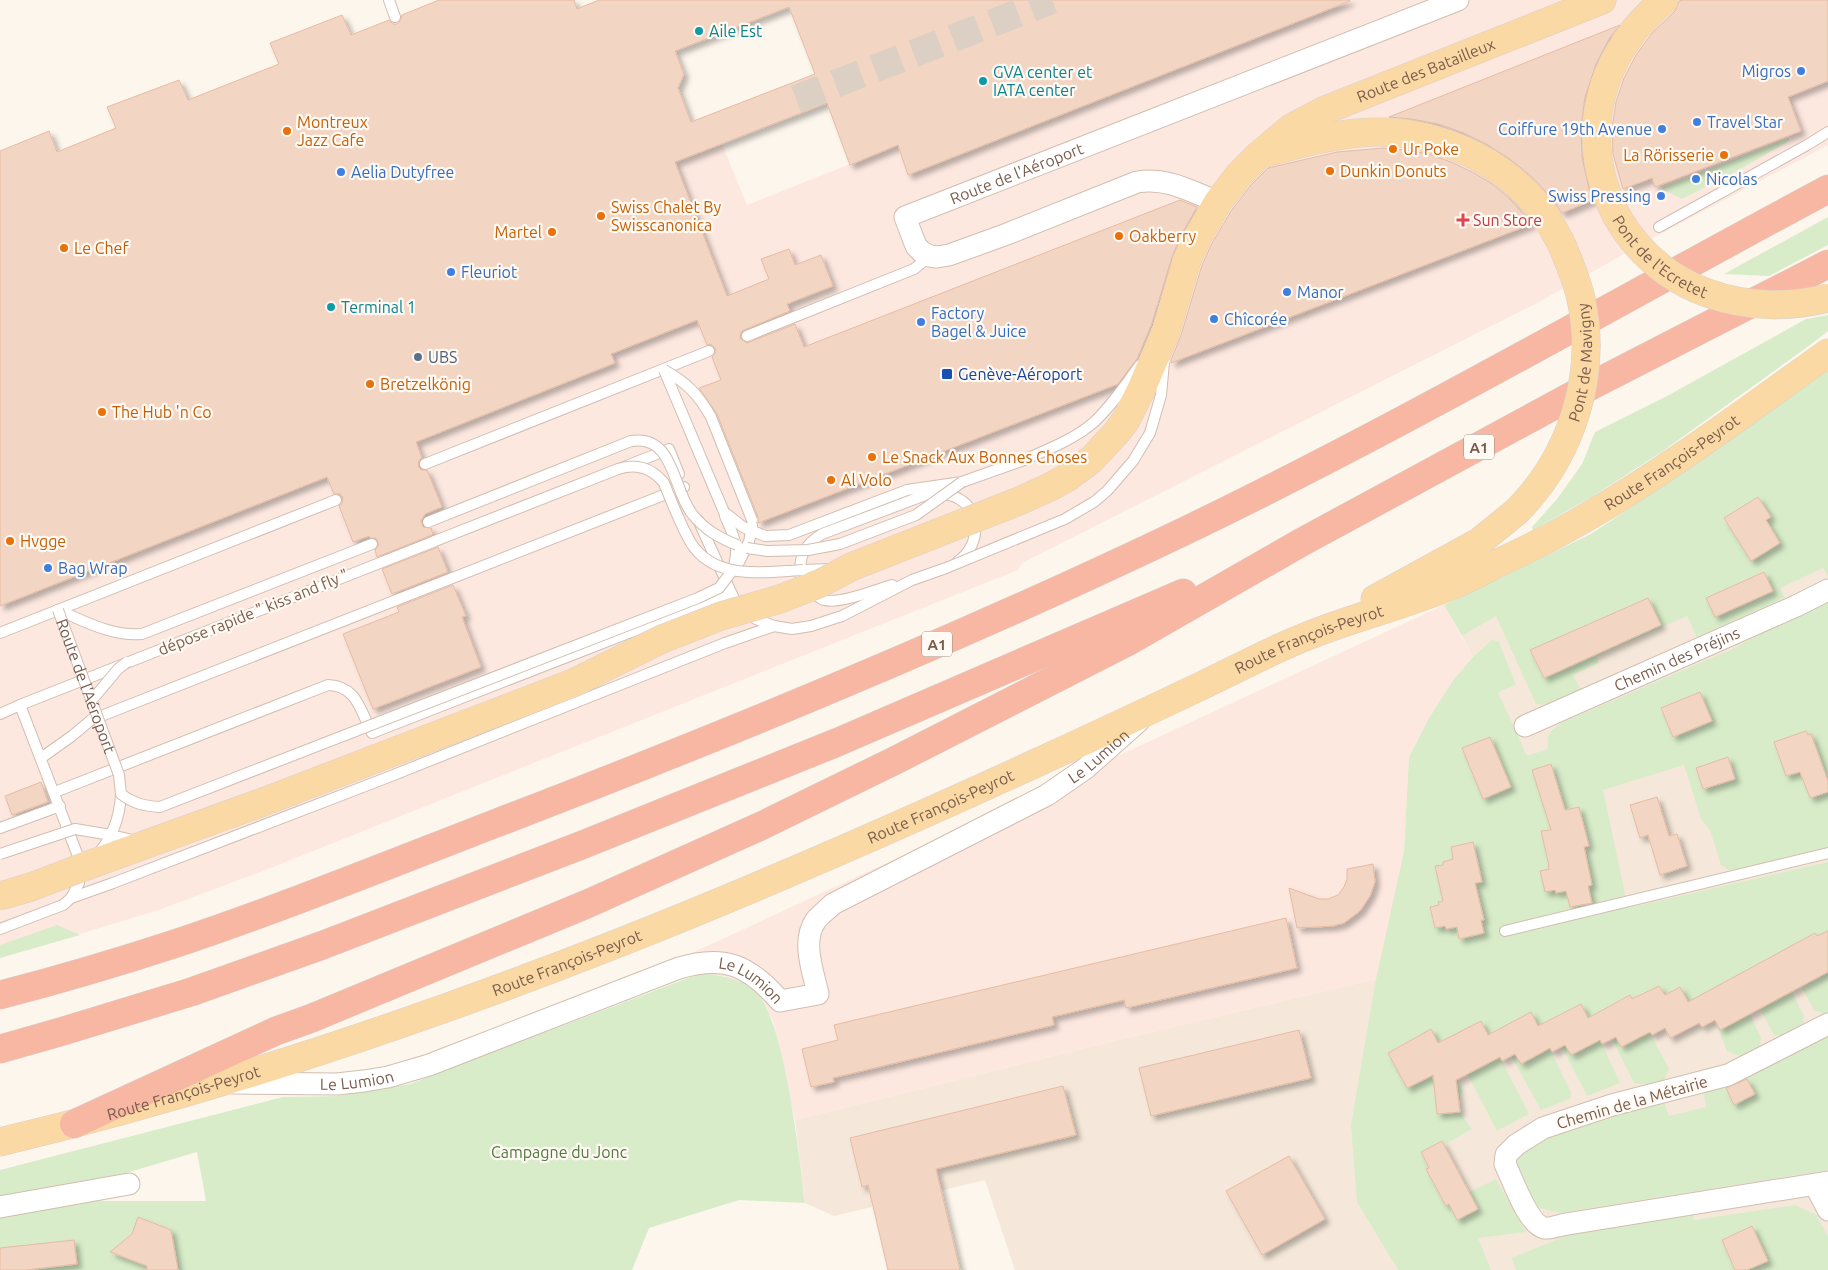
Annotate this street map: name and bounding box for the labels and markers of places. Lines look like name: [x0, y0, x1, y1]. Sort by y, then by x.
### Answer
place label: Aile Est: [709, 22, 763, 40]
marker: Aile Est: [693, 25, 705, 37]
place label: Migros: [1742, 62, 1791, 80]
place label: GVA center et IATA center: [993, 63, 1093, 99]
marker: Migros: [1795, 65, 1807, 77]
marker: GVA center et IATA center: [977, 75, 989, 87]
place label: Montreux Jazz Cafe: [297, 113, 368, 149]
place label: Travel Star: [1707, 113, 1783, 131]
marker: Travel Star: [1691, 116, 1703, 128]
place label: Coiffure 19th Avenue: [1498, 120, 1652, 138]
marker: Coiffure 19th Avenue: [1656, 123, 1668, 135]
marker: Montreux Jazz Cafe: [281, 125, 293, 137]
place label: Ur Poke: [1403, 140, 1459, 158]
marker: Ur Poke: [1387, 143, 1399, 155]
place label: La Rörisserie: [1623, 146, 1714, 164]
marker: La Rörisserie: [1718, 149, 1730, 161]
place label: Dunkin Donuts: [1340, 162, 1447, 180]
place label: Aelia Dutyfree: [351, 163, 454, 181]
marker: Dunkin Donuts: [1324, 165, 1336, 177]
marker: Aelia Dutyfree: [335, 166, 347, 178]
place label: Nicolas: [1706, 170, 1758, 188]
marker: Nicolas: [1690, 173, 1702, 185]
place label: Swiss Pressing: [1548, 187, 1651, 205]
marker: Swiss Pressing: [1655, 190, 1667, 202]
place label: Swiss Chalet By Swisscanonica: [611, 198, 722, 234]
marker: Swiss Chalet By Swisscanonica: [595, 210, 607, 222]
place label: Sun Store: [1473, 211, 1542, 229]
marker: Sun Store: [1457, 214, 1469, 226]
place label: Martel: [495, 223, 542, 241]
marker: Martel: [546, 226, 558, 238]
place label: Oakberry: [1129, 227, 1196, 245]
marker: Oakberry: [1113, 230, 1125, 242]
place label: Le Chef: [74, 239, 129, 257]
marker: Le Chef: [58, 242, 70, 254]
place label: Fleuriot: [461, 263, 518, 281]
marker: Fleuriot: [445, 266, 457, 278]
place label: Manor: [1297, 283, 1344, 301]
marker: Manor: [1281, 286, 1293, 298]
place label: Terminal 1: [341, 298, 416, 316]
marker: Terminal 1: [325, 301, 337, 313]
place label: Factory Bagel & Juice: [931, 304, 1027, 340]
place label: Chîcorée: [1224, 310, 1287, 328]
marker: Chîcorée: [1208, 313, 1220, 325]
marker: Factory Bagel & Juice: [915, 316, 927, 328]
place label: UBS: [428, 348, 457, 366]
marker: UBS: [412, 351, 424, 363]
place label: Genève-Aéroport: [958, 365, 1083, 383]
marker: Genève-Aéroport: [940, 367, 954, 381]
place label: Bretzelkönig: [380, 375, 471, 393]
marker: Bretzelkönig: [364, 378, 376, 390]
place label: The Hub 'n Co: [112, 403, 212, 421]
marker: The Hub 'n Co: [96, 406, 108, 418]
place label: Le Snack Aux Bonnes Choses: [882, 448, 1087, 466]
marker: Le Snack Aux Bonnes Choses: [866, 451, 878, 463]
place label: Al Volo: [841, 471, 892, 489]
marker: Al Volo: [825, 474, 837, 486]
place label: Hvgge: [20, 532, 66, 550]
marker: Hvgge: [4, 535, 16, 547]
place label: Bag Wrap: [58, 559, 128, 577]
marker: Bag Wrap: [42, 562, 54, 574]

